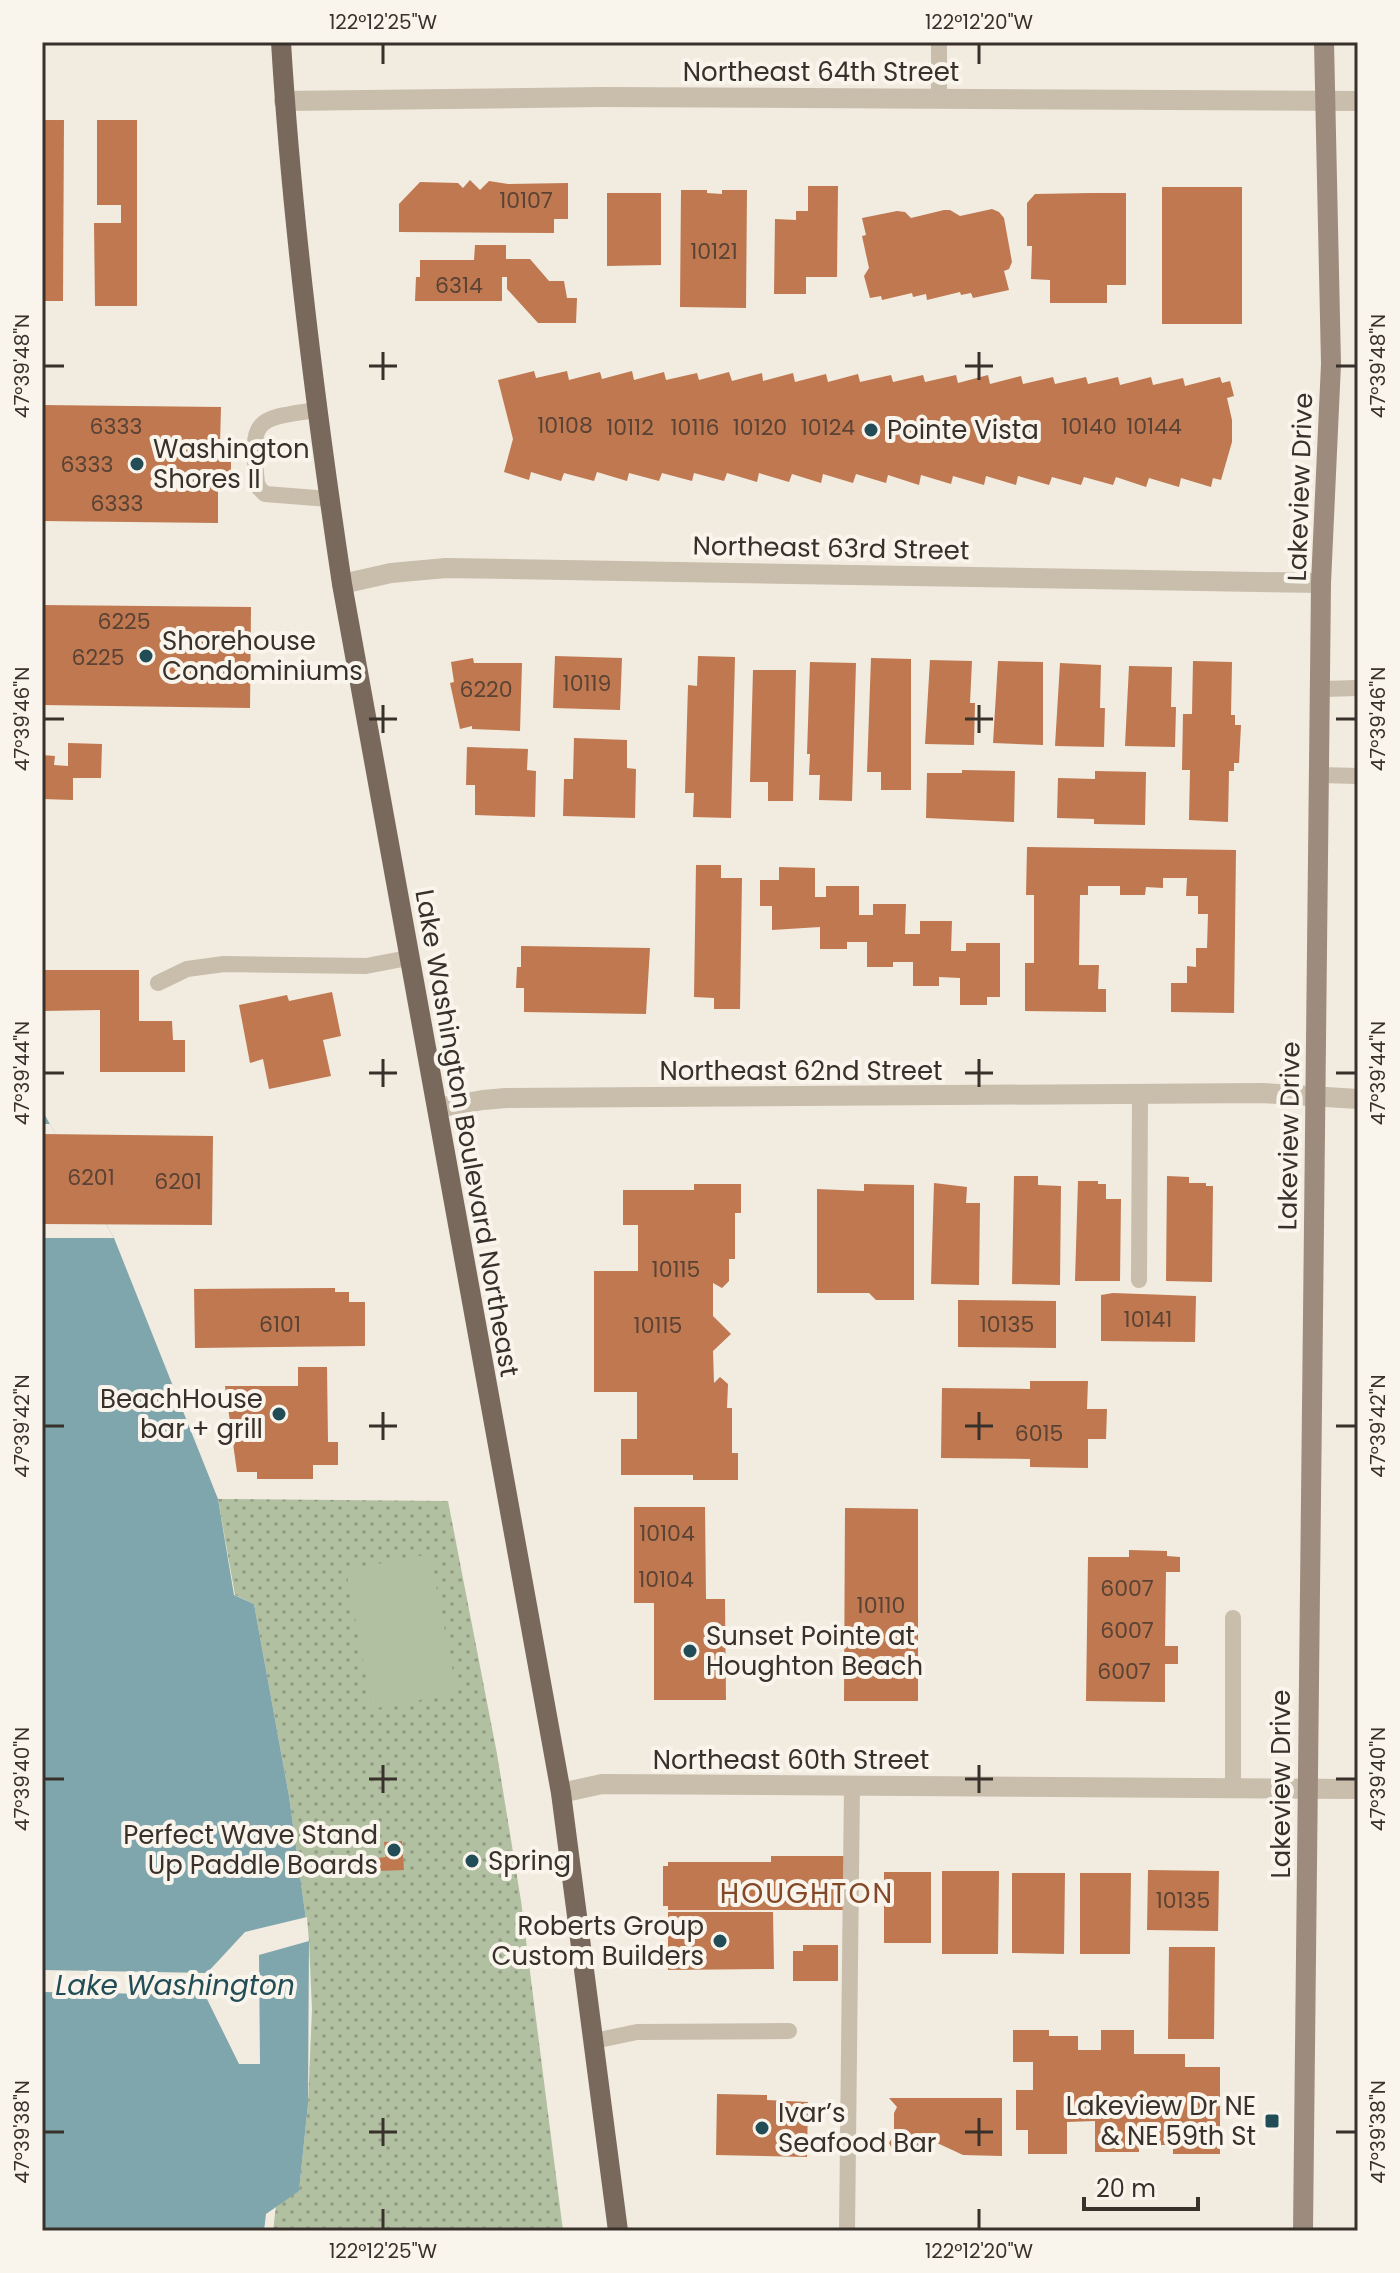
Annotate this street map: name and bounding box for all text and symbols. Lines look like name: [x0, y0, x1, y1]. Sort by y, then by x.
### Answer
text: 122°12'25"W: [329, 8, 438, 36]
text: 122°12'20"W: [925, 8, 1034, 36]
street label: Northeast 64th Street: [683, 54, 959, 90]
house number: 10107: [499, 185, 553, 216]
house number: 10121: [690, 236, 738, 267]
house number: 6314: [435, 270, 483, 301]
text: 47°39'48"N: [8, 314, 36, 418]
text: 47°39'48"N: [1364, 314, 1392, 418]
street label: Lakeview Drive: [1279, 392, 1321, 582]
house number: 10108: [537, 410, 593, 441]
house number: 6333: [90, 411, 142, 442]
house number: 10140: [1061, 411, 1117, 442]
house number: 10144: [1126, 411, 1182, 442]
house number: 10112: [606, 412, 654, 443]
house number: 10116: [671, 412, 719, 443]
house number: 10120: [733, 412, 787, 443]
house number: 10124: [801, 412, 855, 443]
place label: Pointe Vista: [887, 412, 1039, 448]
marker: Pointe Vista: [862, 421, 880, 439]
place label: Washington Shores II: [153, 431, 310, 497]
house number: 6333: [61, 449, 113, 480]
marker: Washington Shores II: [128, 455, 146, 473]
house number: 6333: [91, 488, 143, 519]
street label: Northeast 63rd Street: [692, 528, 970, 568]
house number: 6225: [97, 606, 151, 637]
place label: Shorehouse Condominiums: [162, 623, 363, 689]
house number: 6225: [71, 642, 125, 673]
marker: Shorehouse Condominiums: [137, 647, 155, 665]
text: 47°39'46"N: [8, 667, 36, 771]
text: 47°39'46"N: [1364, 667, 1392, 771]
house number: 10119: [563, 668, 611, 699]
house number: 6220: [459, 674, 513, 705]
street label: Lake Washington Boulevard Northeast: [406, 886, 528, 1380]
text: 47°39'44"N: [8, 1021, 36, 1125]
text: 47°39'44"N: [1364, 1021, 1392, 1125]
street label: Lakeview Drive: [1269, 1041, 1309, 1231]
street label: Northeast 62nd Street: [659, 1053, 943, 1089]
house number: 6201: [67, 1162, 115, 1193]
house number: 6201: [154, 1166, 202, 1197]
house number: 10115: [652, 1254, 700, 1285]
house number: 10141: [1124, 1304, 1172, 1335]
house number: 6101: [259, 1309, 301, 1340]
house number: 10135: [980, 1309, 1034, 1340]
house number: 10115: [634, 1310, 682, 1341]
text: 47°39'42"N: [8, 1374, 36, 1478]
text: 47°39'42"N: [1364, 1374, 1392, 1478]
place label: BeachHouse bar + grill: [100, 1381, 263, 1447]
marker: BeachHouse bar + grill: [270, 1405, 288, 1423]
house number: 6015: [1015, 1418, 1063, 1449]
house number: 10104: [639, 1518, 695, 1549]
house number: 10104: [638, 1564, 694, 1595]
house number: 6007: [1100, 1573, 1154, 1604]
house number: 10110: [857, 1590, 905, 1621]
house number: 6007: [1100, 1615, 1154, 1646]
place label: Sunset Pointe at Houghton Beach: [706, 1618, 923, 1684]
marker: Sunset Pointe at Houghton Beach: [681, 1642, 699, 1660]
house number: 6007: [1097, 1656, 1151, 1687]
street label: Lakeview Drive: [1263, 1690, 1299, 1878]
text: 47°39'40"N: [8, 1727, 36, 1831]
text: 47°39'40"N: [1364, 1727, 1392, 1831]
street label: Northeast 60th Street: [653, 1742, 929, 1778]
place label: Perfect Wave Stand Up Paddle Boards: [123, 1817, 378, 1883]
marker: Perfect Wave Stand Up Paddle Boards: [385, 1841, 403, 1859]
place label: Spring: [488, 1843, 571, 1879]
marker: Spring: [463, 1852, 481, 1870]
district label: HOUGHTON: [720, 1874, 894, 1913]
house number: 10135: [1156, 1885, 1210, 1916]
place label: Roberts Group Custom Builders: [492, 1908, 704, 1974]
marker: Roberts Group Custom Builders: [711, 1932, 729, 1950]
water label: Lake Washington: [55, 1966, 295, 2005]
text: 47°39'38"N: [8, 2080, 36, 2184]
text: 47°39'38"N: [1364, 2080, 1392, 2184]
place label: Lakeview Dr NE & NE 59th St: [1066, 2088, 1256, 2154]
place label: Ivar’s Seafood Bar: [778, 2095, 937, 2161]
marker: Lakeview Dr NE & NE 59th St: [1263, 2112, 1281, 2130]
marker: Ivar’s Seafood Bar: [753, 2119, 771, 2137]
scale bar: [1084, 2161, 1198, 2211]
text: 20 m: [1096, 2172, 1156, 2205]
text: 122°12'25"W: [329, 2237, 438, 2265]
text: 122°12'20"W: [925, 2237, 1034, 2265]

